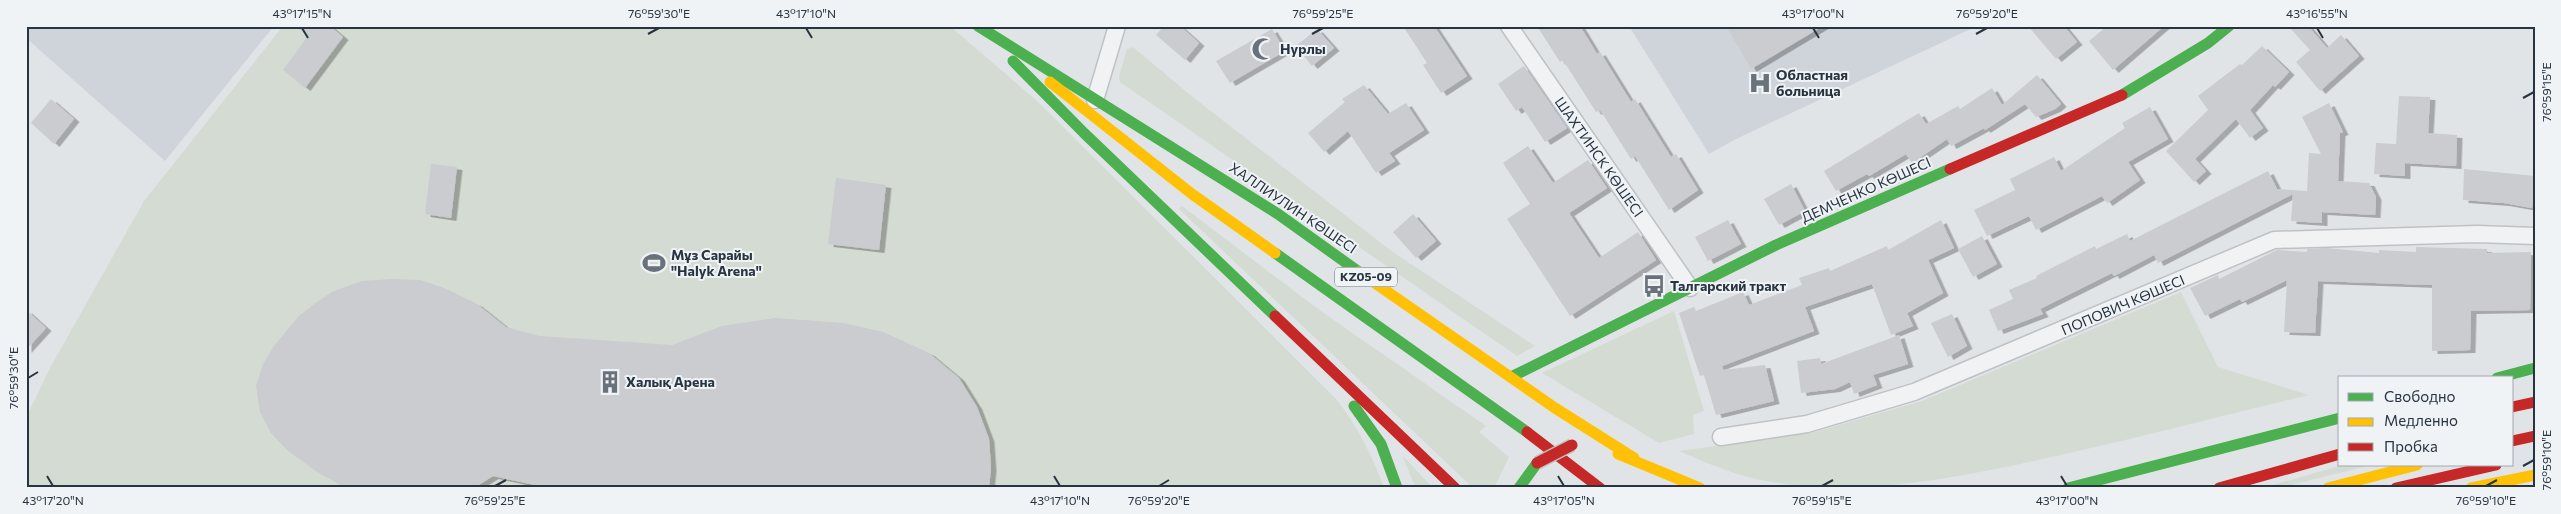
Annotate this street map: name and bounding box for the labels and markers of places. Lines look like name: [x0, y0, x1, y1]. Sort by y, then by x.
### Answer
mosque icon: Нурлы: [1250, 36, 1276, 62]
place label: Нурлы: [1280, 40, 1326, 57]
place label: Областная больница: [1776, 66, 1848, 99]
hospital icon: Областная больница: [1747, 70, 1773, 96]
place label: Мұз Сарайы "Halyk Arena": [671, 246, 762, 279]
sports icon: Мұз Сарайы "Halyk Arena": [641, 250, 667, 276]
bus stop icon: Талгарский тракт: [1641, 273, 1667, 299]
place label: Талгарский тракт: [1670, 277, 1786, 294]
building icon: Халық Арена: [597, 369, 623, 395]
place label: Халық Арена: [626, 373, 715, 390]

